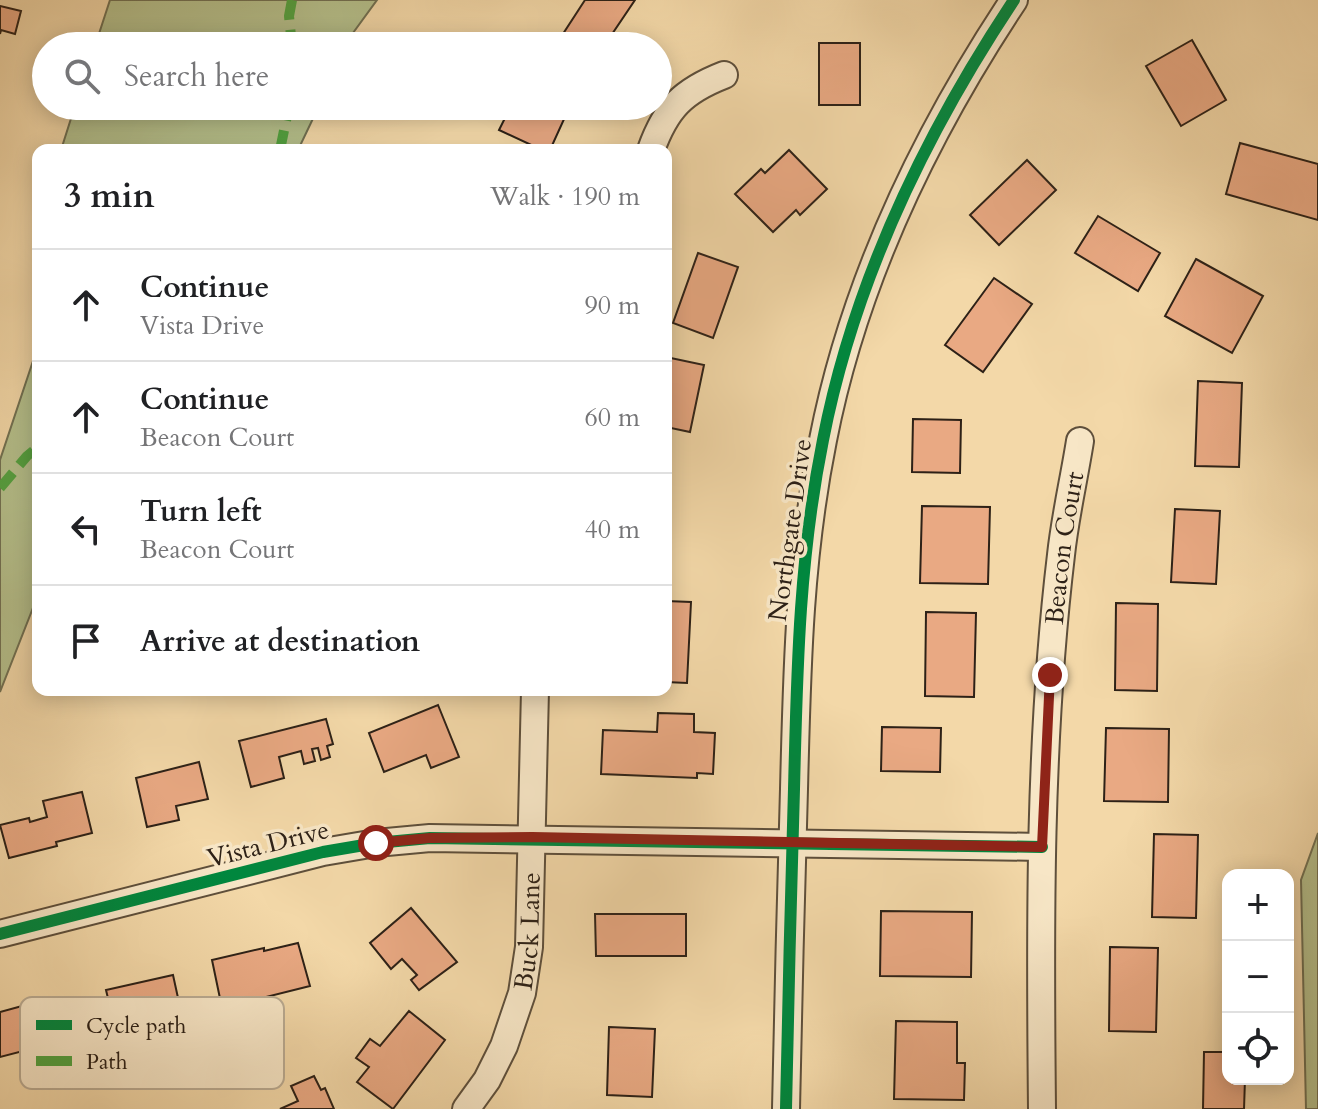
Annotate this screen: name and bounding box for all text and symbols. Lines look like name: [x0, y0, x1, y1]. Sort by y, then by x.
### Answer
search box: [32, 32, 672, 120]
icon: search: [60, 54, 104, 98]
text: Search here: [124, 56, 269, 97]
text: 3 min: [64, 173, 155, 219]
text: Walk · 190 m: [490, 179, 640, 214]
text: Continue: [140, 267, 269, 308]
icon: ahead: [64, 283, 108, 327]
text: 90 m: [584, 288, 640, 323]
text: Vista Drive: [140, 308, 264, 343]
text: Continue: [140, 379, 269, 420]
icon: ahead: [64, 395, 108, 439]
text: 60 m: [584, 400, 640, 435]
text: Beacon Court: [140, 420, 294, 455]
street label: Northgate Drive: [760, 437, 820, 623]
street label: Beacon Court: [1036, 468, 1092, 626]
text: Turn left: [140, 491, 262, 532]
icon: left: [64, 507, 108, 551]
text: 40 m: [584, 512, 640, 547]
text: Beacon Court: [140, 532, 294, 567]
icon: arrive: [64, 619, 108, 663]
text: Arrive at destination: [140, 621, 420, 662]
route end: [1032, 657, 1068, 693]
street label: Vista Drive: [203, 812, 333, 876]
route start: [358, 825, 394, 861]
map controls: [1222, 869, 1294, 1085]
button: +: [1222, 869, 1294, 941]
street label: Buck Lane: [505, 872, 548, 993]
button: −: [1222, 941, 1294, 1013]
legend: [20, 997, 284, 1089]
text: Cycle path: [86, 1011, 186, 1041]
button: locate: [1222, 1013, 1294, 1085]
text: Path: [86, 1047, 128, 1077]

